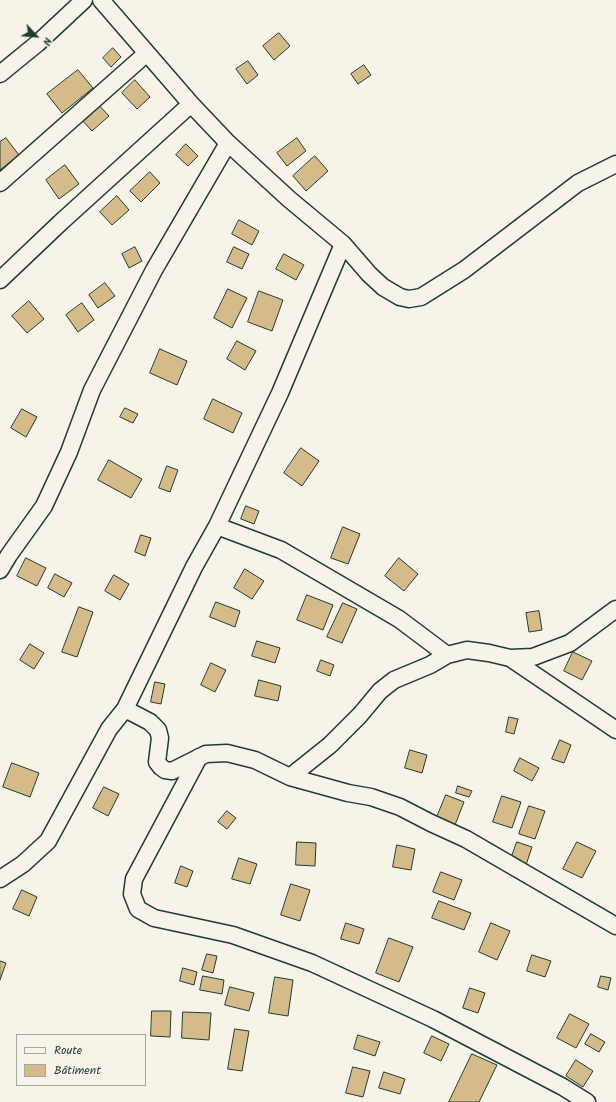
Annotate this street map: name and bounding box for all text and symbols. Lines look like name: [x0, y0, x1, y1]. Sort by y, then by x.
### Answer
north arrow: [16, 16, 56, 56]
text: N: [37, 34, 56, 48]
legend: [16, 1034, 146, 1086]
text: Route: [54, 1041, 82, 1060]
text: Bâtiment: [54, 1061, 101, 1080]

